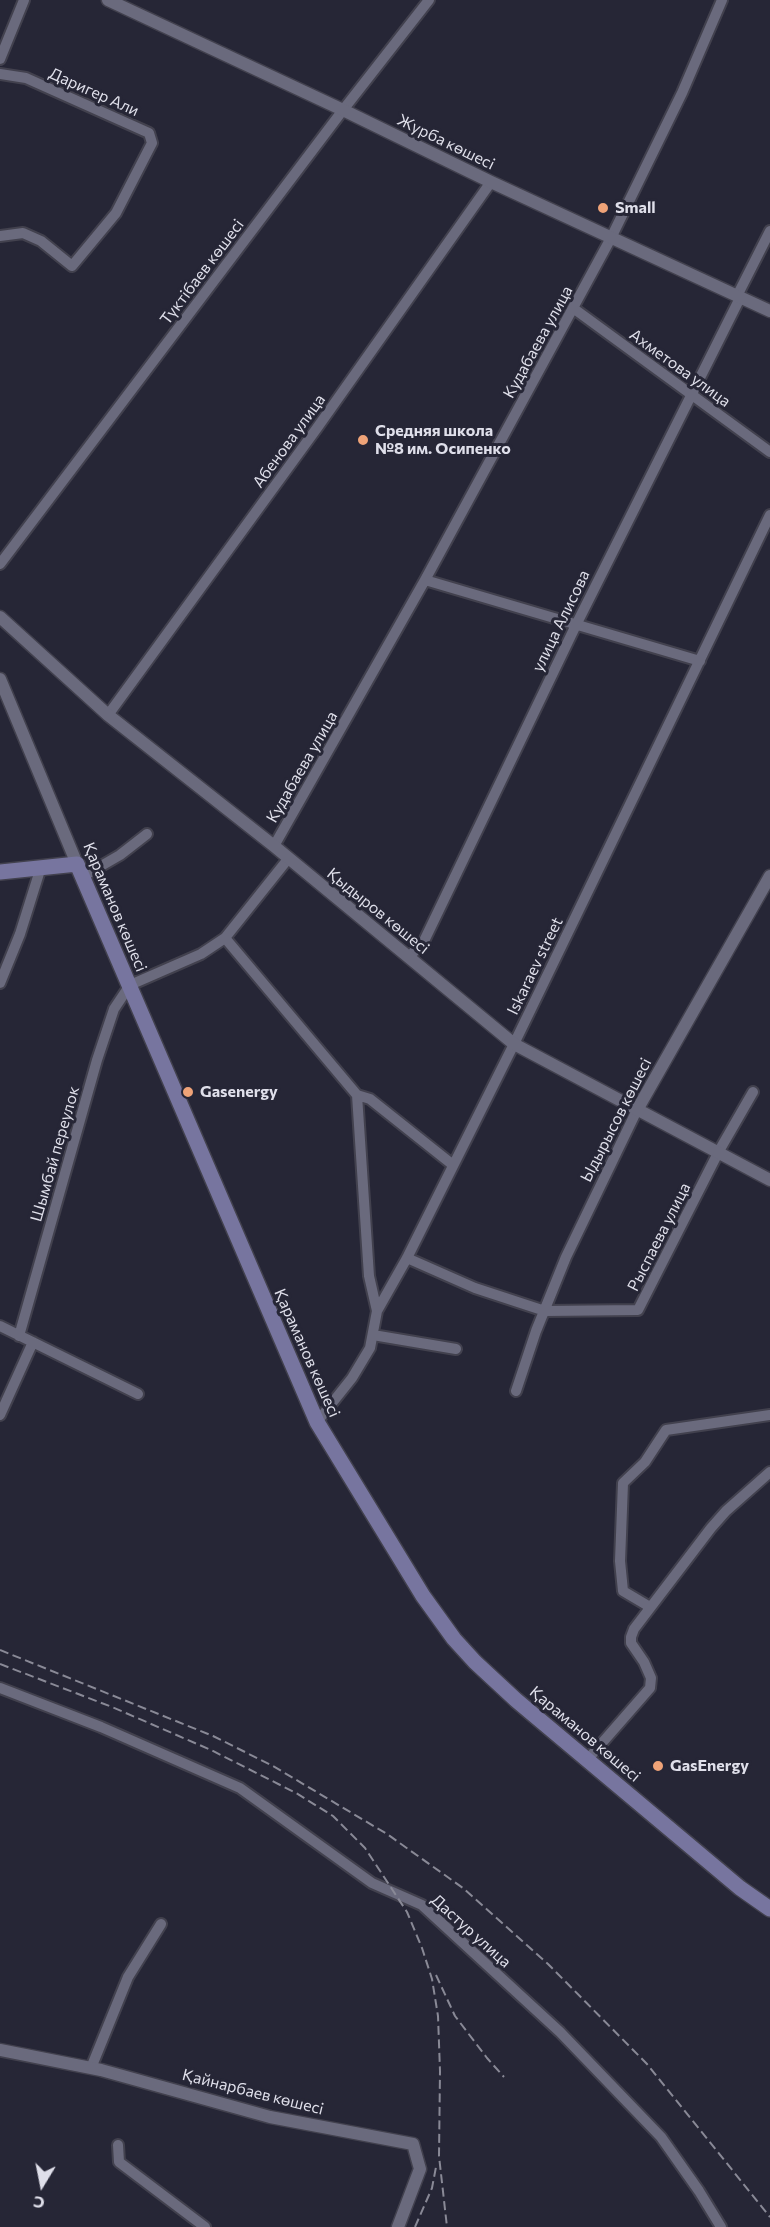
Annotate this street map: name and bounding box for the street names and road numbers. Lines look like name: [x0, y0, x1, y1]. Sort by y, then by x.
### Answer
street label: Даригер Али: [46, 64, 142, 120]
street label: Журба көшесі: [394, 110, 498, 174]
street label: Түктібаев көшесі: [156, 215, 248, 329]
street label: Кудабаева улица: [499, 282, 577, 402]
street label: Ахметова улица: [626, 325, 734, 411]
street label: Абенова улица: [249, 390, 329, 492]
street label: улица Алисова: [528, 567, 594, 675]
street label: Кудабаева улица: [262, 708, 342, 826]
street label: Қараманов көшесі: [79, 839, 151, 975]
street label: Қыдыров көшесі: [323, 864, 433, 958]
street label: Iskaraev street: [503, 914, 567, 1018]
street label: Ыдырысов көшесі: [576, 1055, 656, 1185]
street label: Шымбай переулок: [26, 1084, 84, 1224]
street label: Рыспаева улица: [623, 1180, 695, 1294]
street label: Қараманов көшесі: [270, 1286, 344, 1420]
street label: Қараманов көшесі: [526, 1682, 644, 1786]
street label: Дастур улица: [427, 1890, 515, 1972]
street label: Қайнарбаев көшесі: [180, 2065, 326, 2119]

